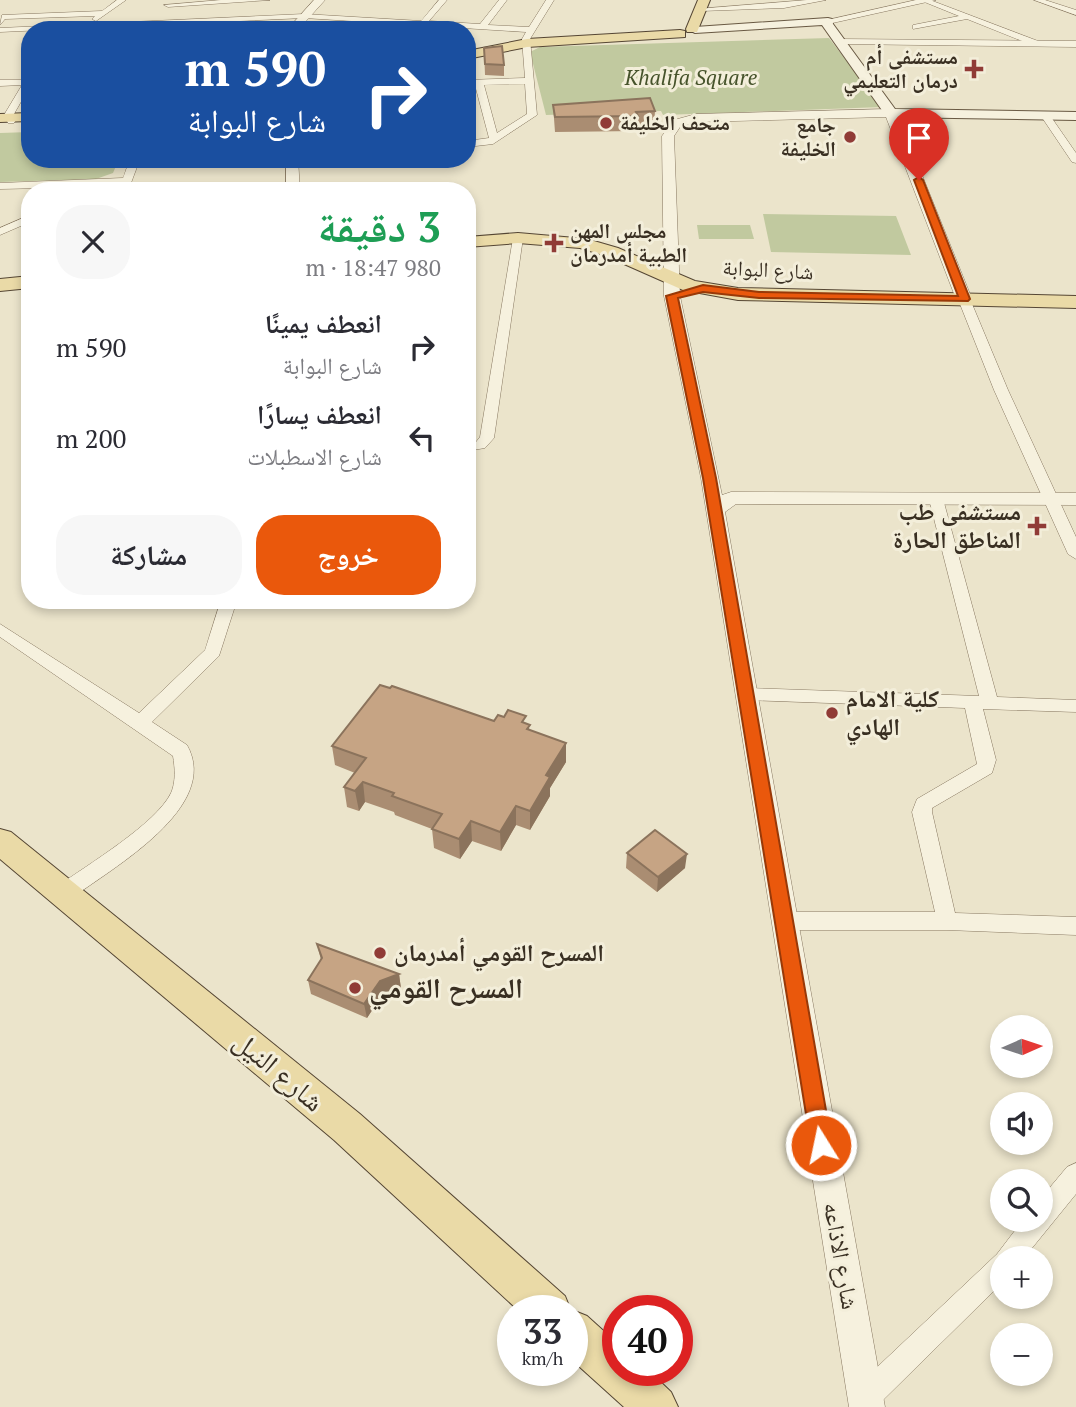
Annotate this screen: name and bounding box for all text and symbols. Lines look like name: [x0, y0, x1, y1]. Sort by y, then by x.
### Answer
text: 590 m: [184, 35, 326, 100]
place label: مستشفى أم درمان التعليمي: [843, 42, 958, 97]
icon: right: [350, 49, 441, 140]
marker: مستشفى أم درمان التعليمي: [964, 59, 984, 79]
park label: Khalifa Square: [624, 63, 758, 91]
text: شارع البوابة: [188, 99, 326, 141]
place label: متحف الخليفة: [620, 108, 730, 136]
pin: [889, 108, 949, 180]
place label: جامع الخليفة: [781, 110, 836, 162]
marker: متحف الخليفة: [598, 115, 614, 131]
icon: arrive: [900, 119, 938, 157]
marker: جامع الخليفة: [842, 129, 858, 145]
text: 3 دقيقة: [318, 198, 441, 254]
button: close: [56, 205, 130, 279]
place label: مجلس المهن الطبية أمدرمان: [570, 216, 687, 268]
marker: مجلس المهن الطبية أمدرمان: [544, 233, 564, 253]
text: 980 m · 18:47: [306, 252, 441, 283]
street label: شارع البوابة: [722, 253, 814, 285]
text: انعطف يمينًا: [265, 306, 382, 340]
icon: right: [403, 328, 441, 366]
text: 590 m: [56, 330, 126, 364]
text: شارع البوابة: [283, 350, 382, 381]
text: انعطف يسارًا: [257, 397, 382, 431]
icon: left: [403, 419, 441, 457]
text: 200 m: [56, 421, 126, 455]
text: شارع الاسطبلات: [247, 441, 382, 472]
place label: مستشفى طب المناطق الحارة: [893, 495, 1021, 555]
button: مشاركة: [56, 515, 242, 595]
button: خروج: [256, 515, 441, 595]
marker: مستشفى طب المناطق الحارة: [1027, 516, 1047, 536]
place label: كلية الامام الهادي: [846, 682, 939, 746]
marker: كلية الامام الهادي: [824, 705, 840, 721]
place label: المسرح القومي أمدرمان: [394, 936, 604, 972]
marker: المسرح القومي أمدرمان: [372, 945, 388, 961]
place label: المسرح القومي: [369, 969, 523, 1011]
marker: المسرح القومي: [347, 980, 363, 996]
north arrow: [990, 1015, 1054, 1078]
map controls: [990, 1015, 1053, 1386]
street label: شارع النيل: [226, 1022, 332, 1119]
button: sound: [990, 1092, 1053, 1155]
position arrow: [784, 1108, 858, 1182]
button: search: [990, 1169, 1053, 1232]
street label: شارع الاذاعه: [817, 1200, 867, 1312]
button: +: [990, 1246, 1053, 1309]
speed limit sign: 40: [602, 1295, 693, 1386]
text: 33: [523, 1308, 562, 1354]
button: −: [990, 1323, 1053, 1386]
text: km/h: [522, 1346, 563, 1370]

